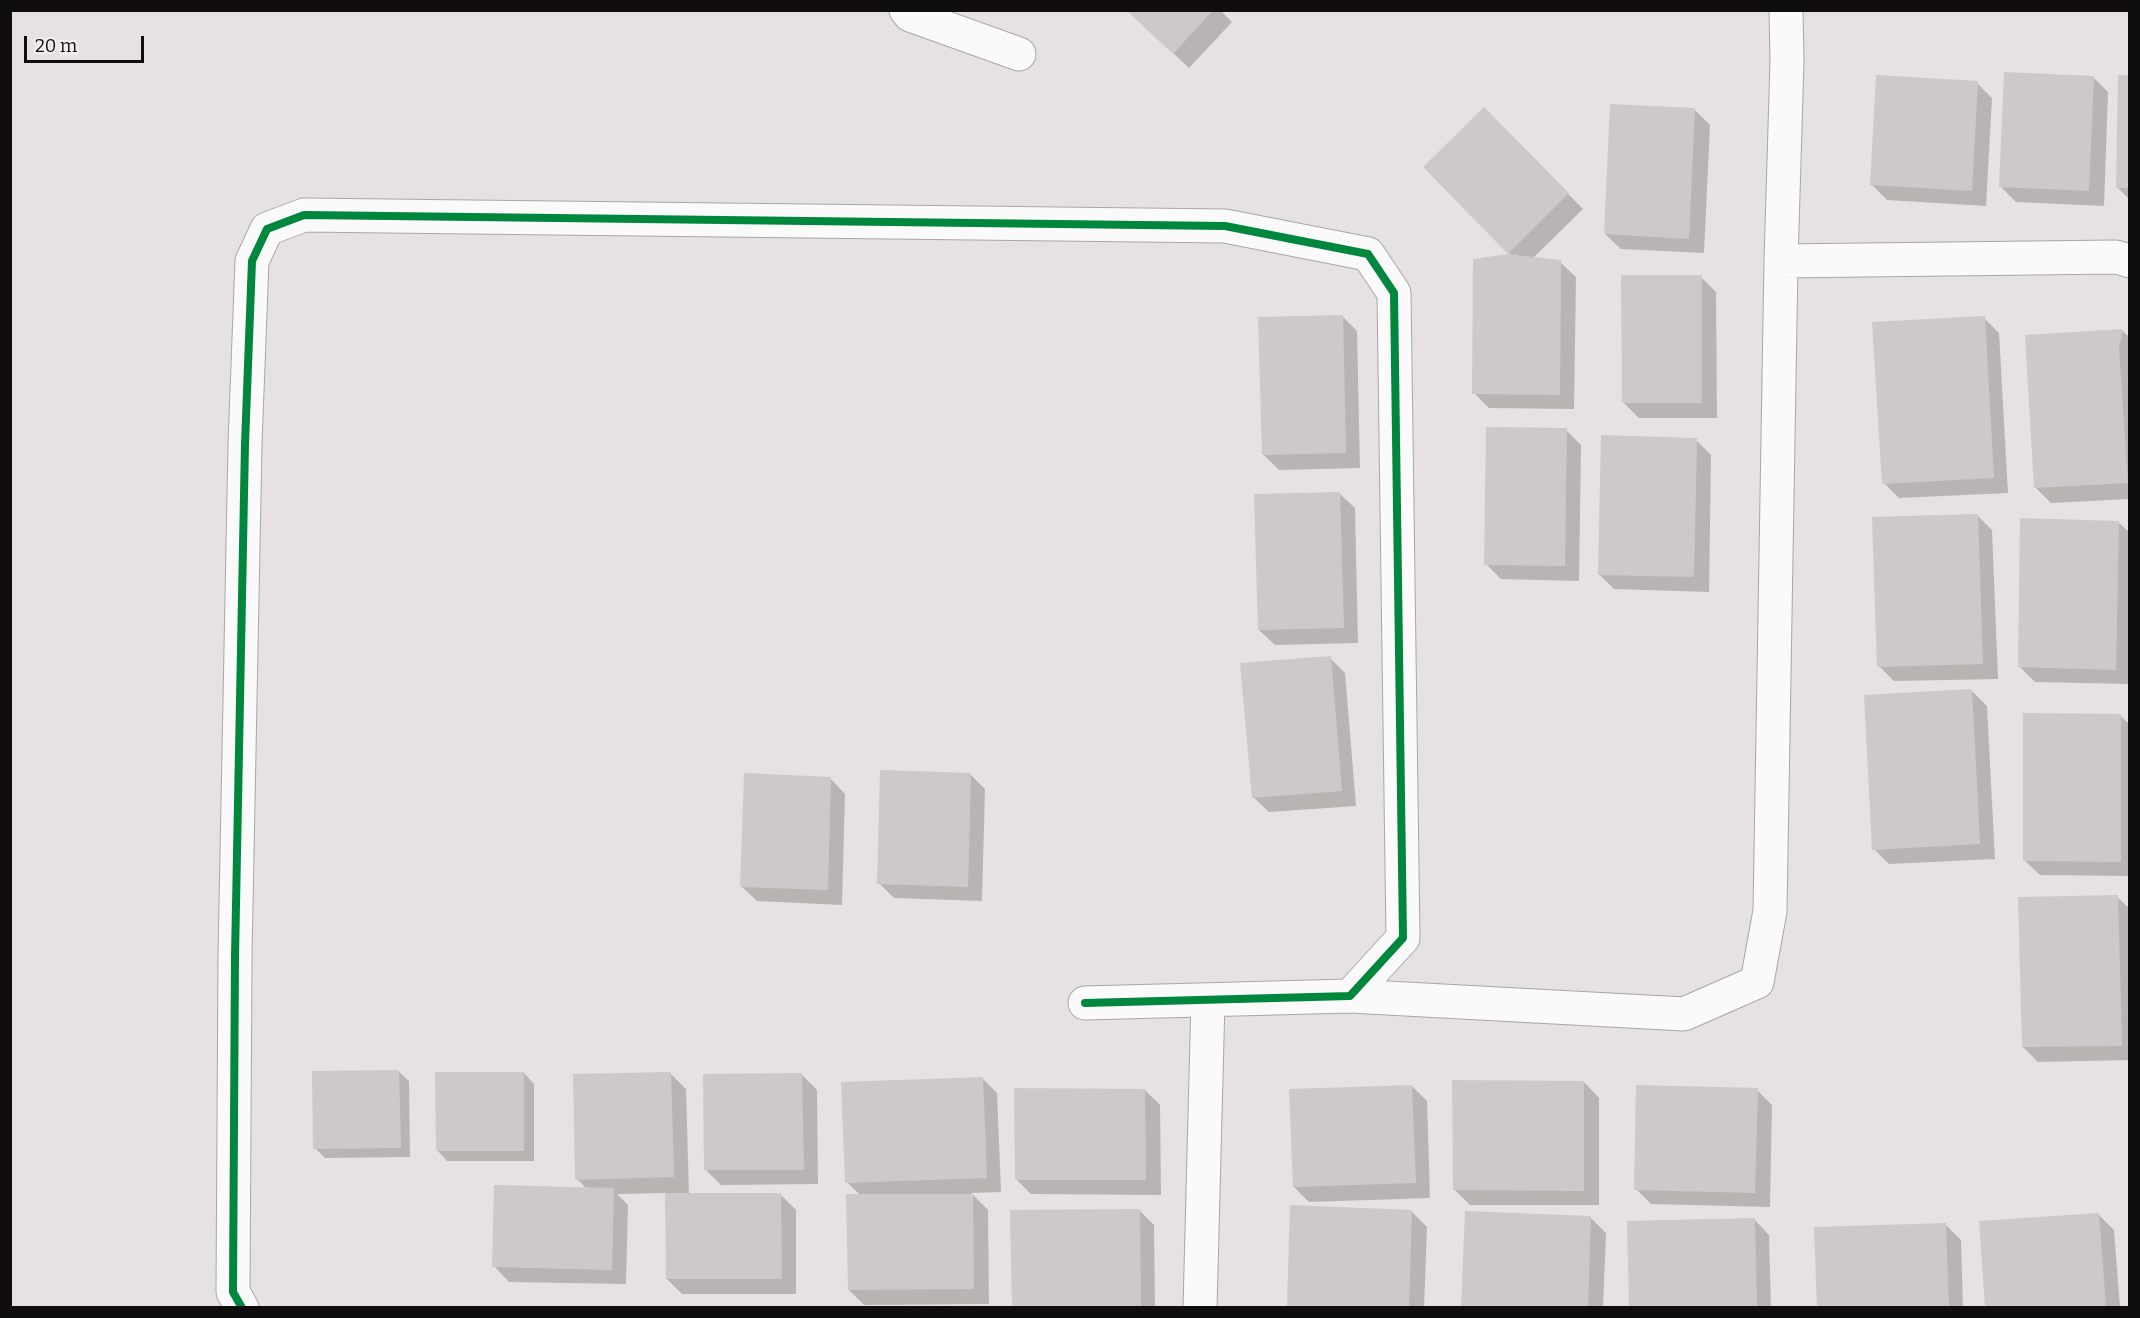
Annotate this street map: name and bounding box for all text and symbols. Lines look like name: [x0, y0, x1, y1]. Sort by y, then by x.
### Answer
scale bar: [27, 24, 147, 62]
text: 20 m: [35, 35, 77, 57]

